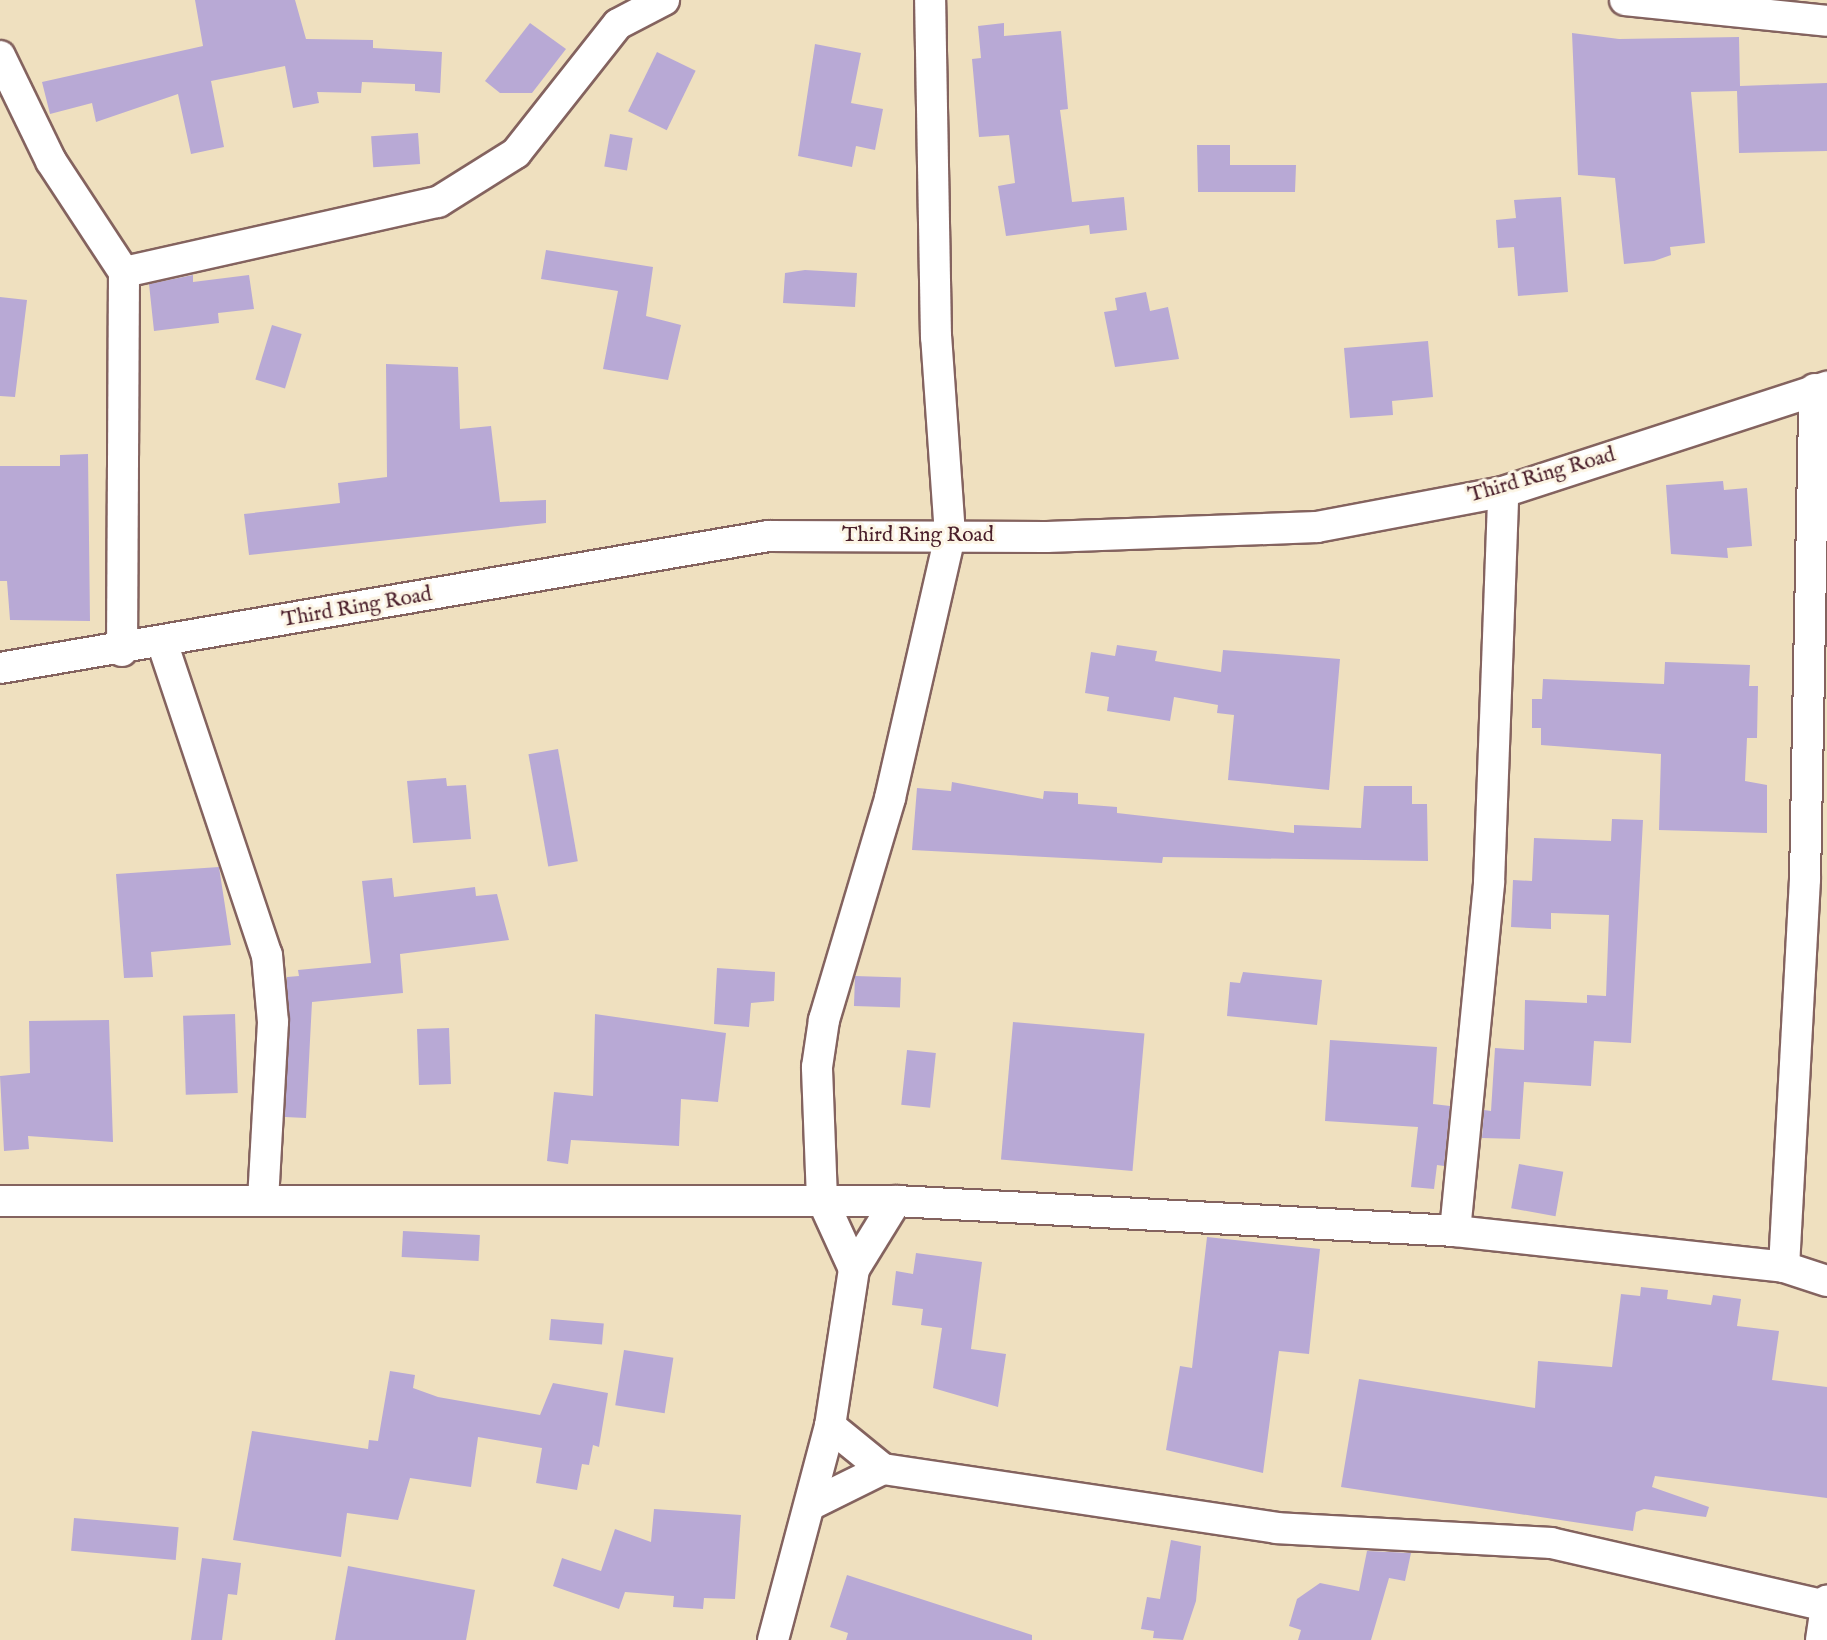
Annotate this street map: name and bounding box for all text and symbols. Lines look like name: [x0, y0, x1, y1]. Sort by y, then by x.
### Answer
street label: Third Ring Road: [1466, 443, 1618, 509]
street label: Third Ring Road: [842, 523, 994, 549]
street label: Third Ring Road: [280, 582, 434, 634]

